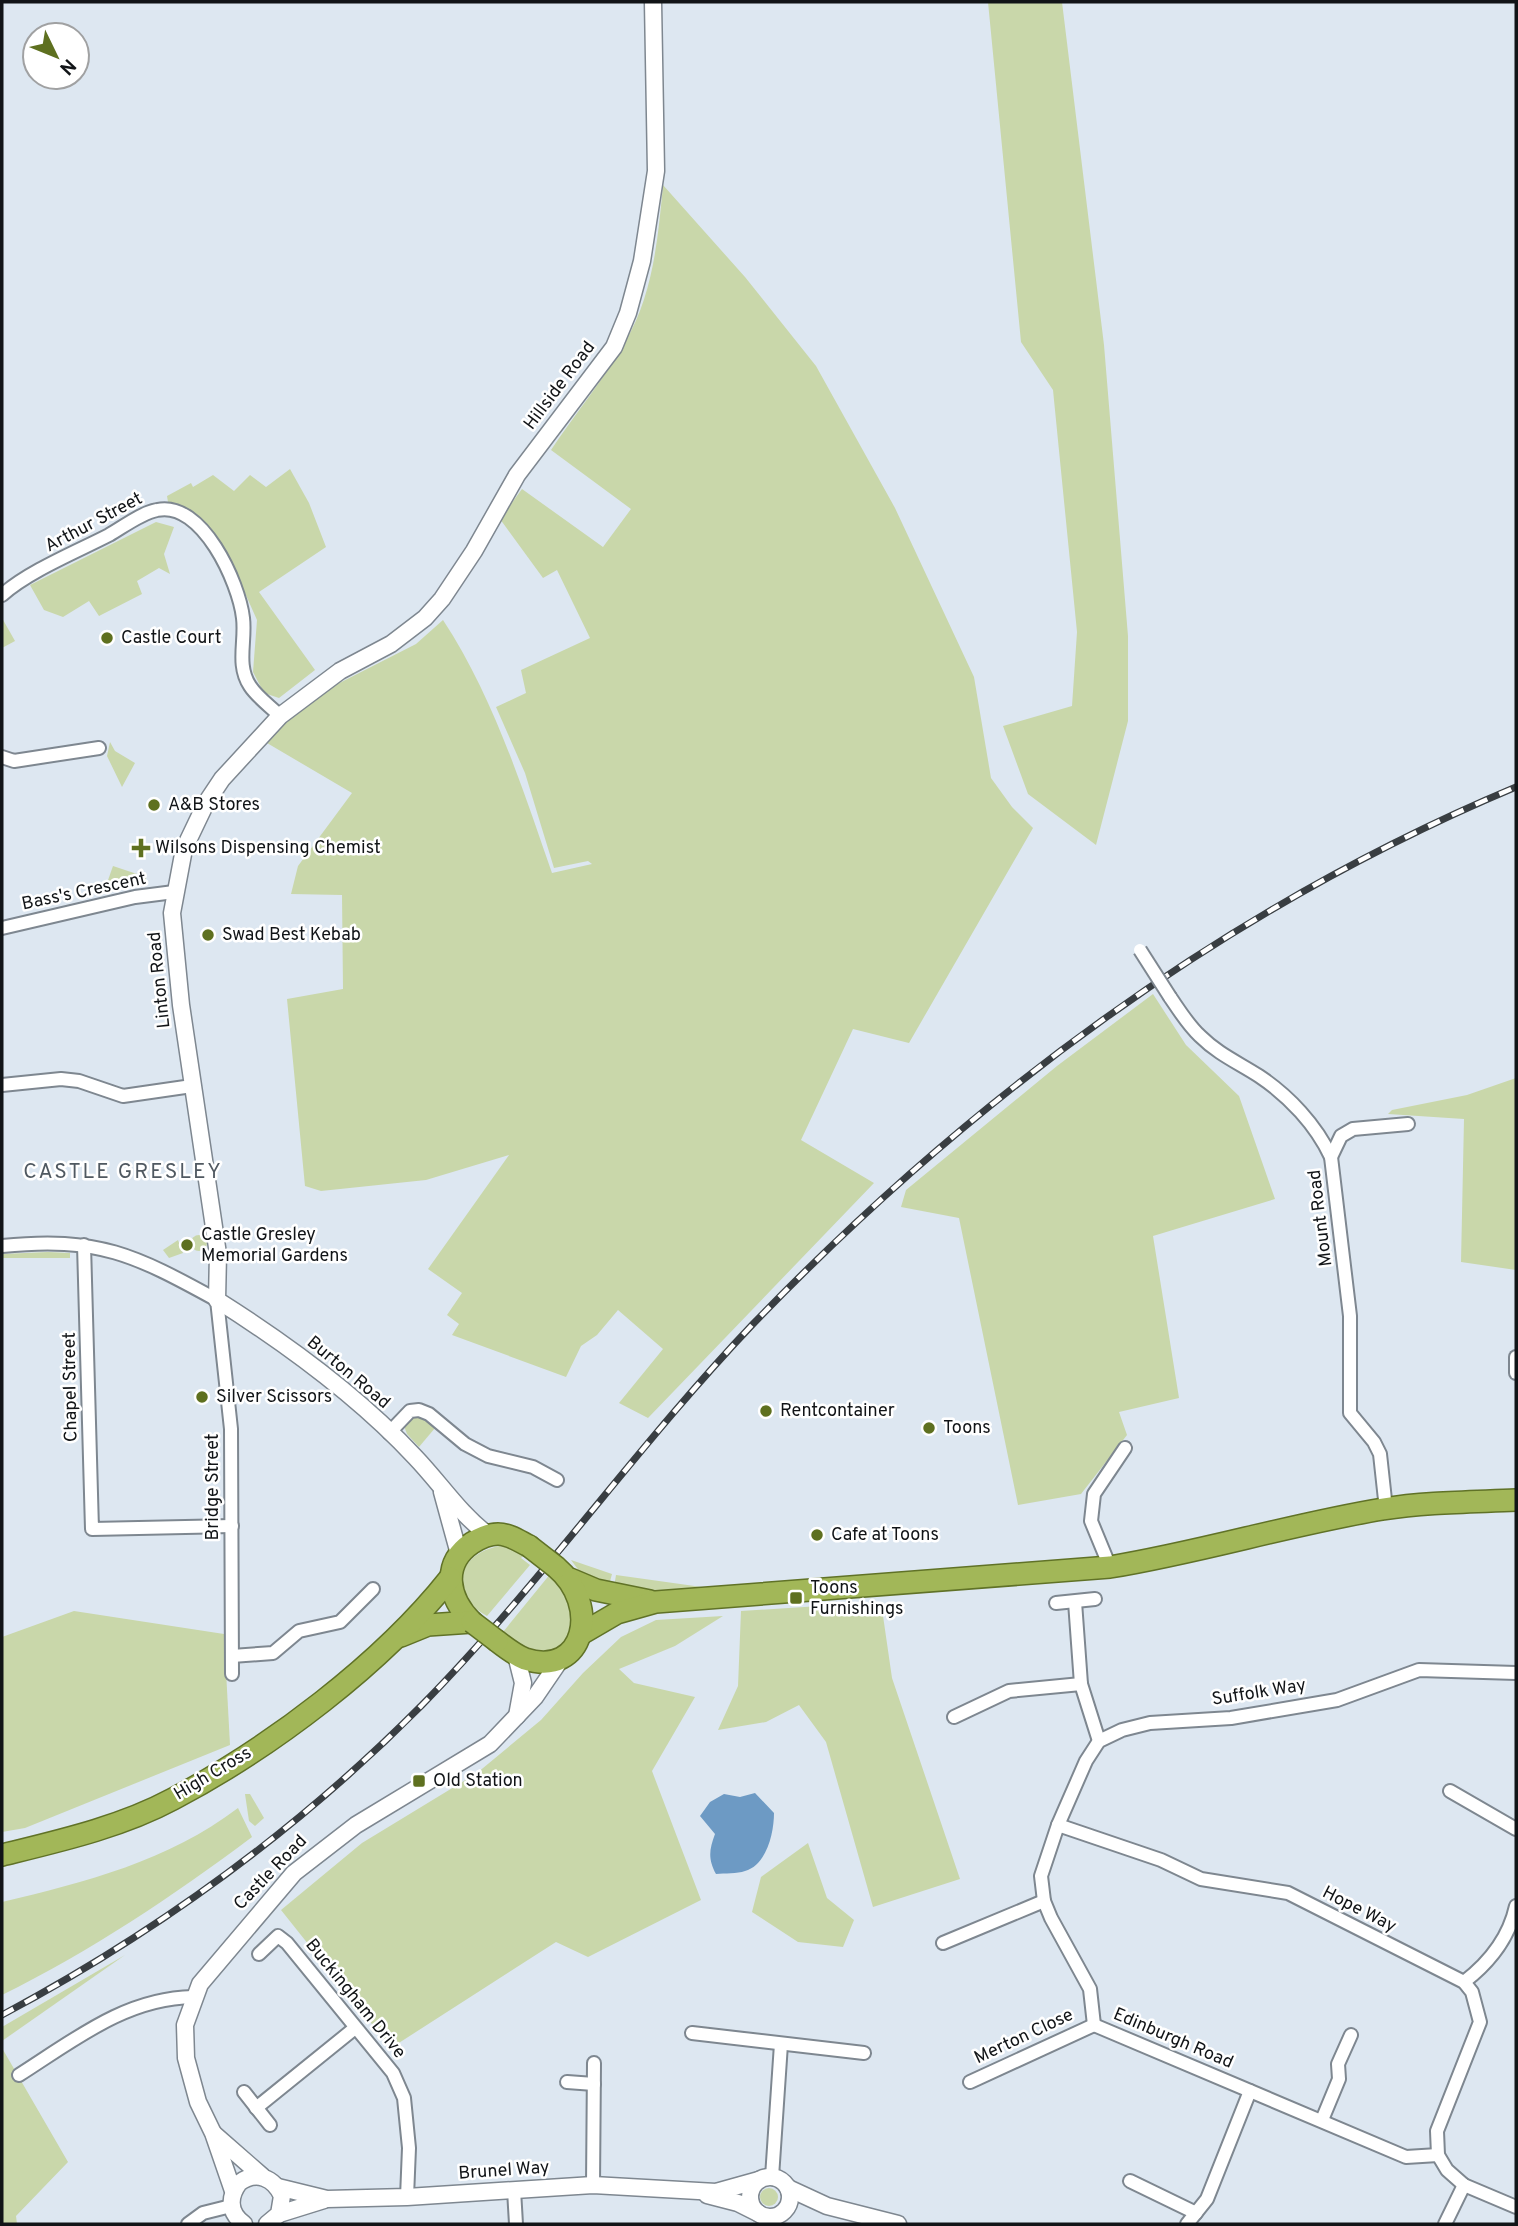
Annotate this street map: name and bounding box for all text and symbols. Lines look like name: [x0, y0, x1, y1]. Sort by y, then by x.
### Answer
north arrow: [21, 21, 91, 91]
text: N: [54, 53, 80, 79]
street label: Hillside Road: [519, 337, 601, 435]
street label: Arthur Street: [41, 488, 147, 558]
place label: Castle Court: [121, 627, 222, 650]
marker: Castle Court: [99, 630, 115, 646]
place label: A&B Stores: [168, 794, 260, 817]
marker: A&B Stores: [146, 797, 162, 813]
place label: Wilsons Dispensing Chemist: [155, 837, 381, 860]
marker: Wilsons Dispensing Chemist: [133, 840, 149, 856]
street label: Bass's Crescent: [20, 868, 148, 916]
place label: Swad Best Kebab: [222, 924, 361, 947]
marker: Swad Best Kebab: [200, 927, 216, 943]
street label: Linton Road: [143, 931, 177, 1029]
district label: CASTLE GRESLEY: [23, 1159, 223, 1186]
street label: Mount Road: [1304, 1168, 1338, 1268]
place label: Castle Gresley Memorial Gardens: [201, 1224, 348, 1268]
marker: Castle Gresley Memorial Gardens: [179, 1237, 195, 1253]
street label: Burton Road: [302, 1331, 394, 1415]
street label: Chapel Street: [59, 1332, 83, 1442]
place label: Silver Scissors: [216, 1386, 332, 1409]
marker: Silver Scissors: [194, 1389, 210, 1405]
place label: Rentcontainer: [780, 1400, 895, 1423]
marker: Rentcontainer: [758, 1403, 774, 1419]
place label: Toons: [943, 1417, 991, 1440]
marker: Toons: [921, 1420, 937, 1436]
street label: Bridge Street: [202, 1434, 225, 1540]
place label: Cafe at Toons: [831, 1524, 939, 1547]
marker: Cafe at Toons: [809, 1527, 825, 1543]
place label: Toons Furnishings: [810, 1577, 904, 1621]
marker: Toons Furnishings: [788, 1590, 804, 1606]
street label: Suffolk Way: [1210, 1674, 1308, 1712]
street label: High Cross: [170, 1742, 256, 1806]
place label: Old Station: [433, 1770, 523, 1793]
marker: Old Station: [411, 1773, 427, 1789]
street label: Castle Road: [229, 1830, 313, 1916]
street label: Hope Way: [1318, 1882, 1400, 1938]
street label: Buckingham Drive: [300, 1934, 410, 2064]
street label: Edinburgh Road: [1110, 2003, 1236, 2075]
street label: Merton Close: [971, 2004, 1077, 2070]
street label: Brunel Way: [458, 2156, 550, 2186]

